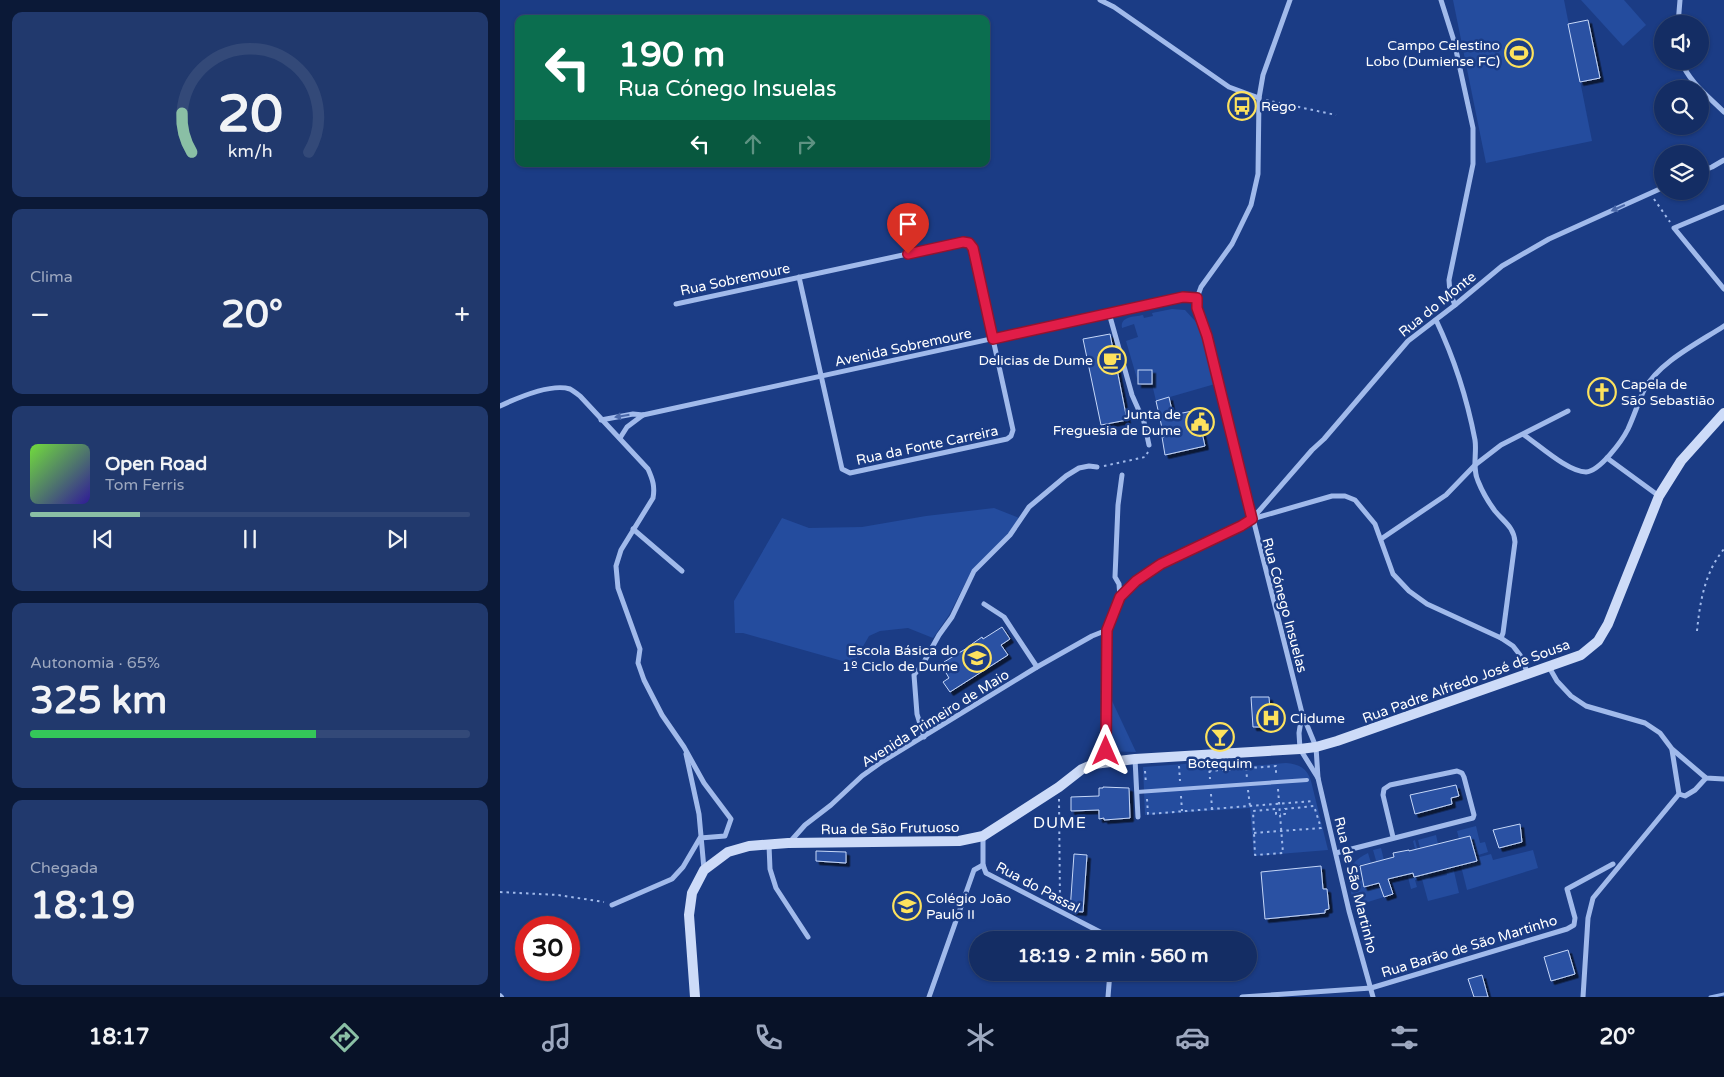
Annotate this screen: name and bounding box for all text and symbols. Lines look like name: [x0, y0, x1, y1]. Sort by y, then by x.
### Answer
map controls: [1654, 15, 1709, 200]
button: sound: [1654, 15, 1709, 70]
text: 190 m: [618, 34, 725, 76]
icon: left: [535, 35, 600, 100]
place label: Campo Celestino Lobo (Dumiense FC): [1366, 37, 1500, 70]
sports icon: Campo Celestino Lobo (Dumiense FC): [1504, 38, 1534, 68]
text: Rua Cónego Insuelas: [618, 76, 837, 102]
button: search: [1654, 80, 1709, 135]
text: 20: [217, 83, 283, 146]
bus stop icon: Rego: [1227, 91, 1257, 121]
place label: Rego: [1261, 98, 1296, 115]
icon: left: [686, 130, 714, 158]
icon: ahead: [739, 130, 767, 158]
icon: right: [792, 130, 820, 158]
text: km/h: [228, 141, 272, 162]
button: layers: [1654, 145, 1709, 200]
pin: [887, 203, 929, 254]
one-way arrow: [1611, 204, 1625, 212]
icon: arrive: [894, 210, 922, 238]
street label: Rua Sobremoure: [679, 260, 792, 299]
text: Clima: [30, 267, 73, 287]
street label: Rua do Monte: [1395, 268, 1479, 341]
text: 20°: [221, 292, 283, 338]
text: −: [30, 298, 50, 332]
text: +: [454, 298, 470, 332]
street label: Avenida Sobremoure: [833, 325, 973, 370]
cafe icon: Delicias de Dume: [1097, 345, 1127, 375]
place label: Delicias de Dume: [979, 352, 1093, 369]
place label: Capela de São Sebastião: [1621, 376, 1715, 409]
church icon: Capela de São Sebastião: [1587, 377, 1617, 407]
place label: Junta de Freguesia de Dume: [1053, 406, 1181, 439]
public building icon: Junta de Freguesia de Dume: [1185, 407, 1215, 437]
one-way arrow: [613, 412, 629, 420]
street label: Rua da Fonte Carreira: [855, 422, 1000, 469]
text: Open Road: [105, 453, 207, 475]
text: Tom Ferris: [105, 475, 184, 495]
icon: previous: [89, 525, 117, 553]
icon: pause: [236, 525, 264, 553]
icon: next: [383, 525, 411, 553]
street label: Rua Cónego Insuelas: [1258, 536, 1311, 675]
street label: Rua Padre Alfredo José de Sousa: [1360, 636, 1572, 727]
place label: Escola Básica do 1º Ciclo de Dume: [842, 642, 958, 675]
school or university icon: Escola Básica do 1º Ciclo de Dume: [962, 643, 992, 673]
text: Autonomia · 65%: [30, 653, 160, 673]
street label: Avenida Primeiro de Maio: [858, 666, 1012, 771]
text: 325 km: [30, 678, 167, 724]
hospital icon: Clidume: [1256, 703, 1286, 733]
place label: Clidume: [1290, 710, 1345, 727]
bar icon: Botequim: [1205, 722, 1235, 752]
position arrow: [1079, 724, 1131, 776]
place label: Botequim: [1188, 755, 1252, 772]
district label: DUME: [1033, 813, 1087, 833]
street label: Rua de São Martinho: [1330, 815, 1381, 955]
street label: Rua de São Frutuoso: [821, 819, 959, 838]
text: Chegada: [30, 858, 98, 878]
street label: Rua do Passal: [993, 858, 1083, 917]
text: 18:19: [30, 883, 135, 929]
place label: Colégio João Paulo II: [926, 890, 1011, 923]
school or university icon: Colégio João Paulo II: [892, 891, 922, 921]
street label: Rua Barão de São Martinho: [1379, 912, 1559, 981]
speed limit sign: 30: [515, 916, 580, 981]
text: 18:19 · 2 min · 560 m: [1017, 945, 1209, 967]
icon: directions: [327, 1020, 362, 1055]
icon: music: [539, 1020, 574, 1055]
icon: phone: [751, 1020, 786, 1055]
icon: climate: [963, 1020, 998, 1055]
icon: car: [1175, 1020, 1210, 1055]
icon: filters: [1387, 1020, 1422, 1055]
text: 18:17: [89, 1024, 150, 1050]
text: 20°: [1599, 1024, 1635, 1050]

